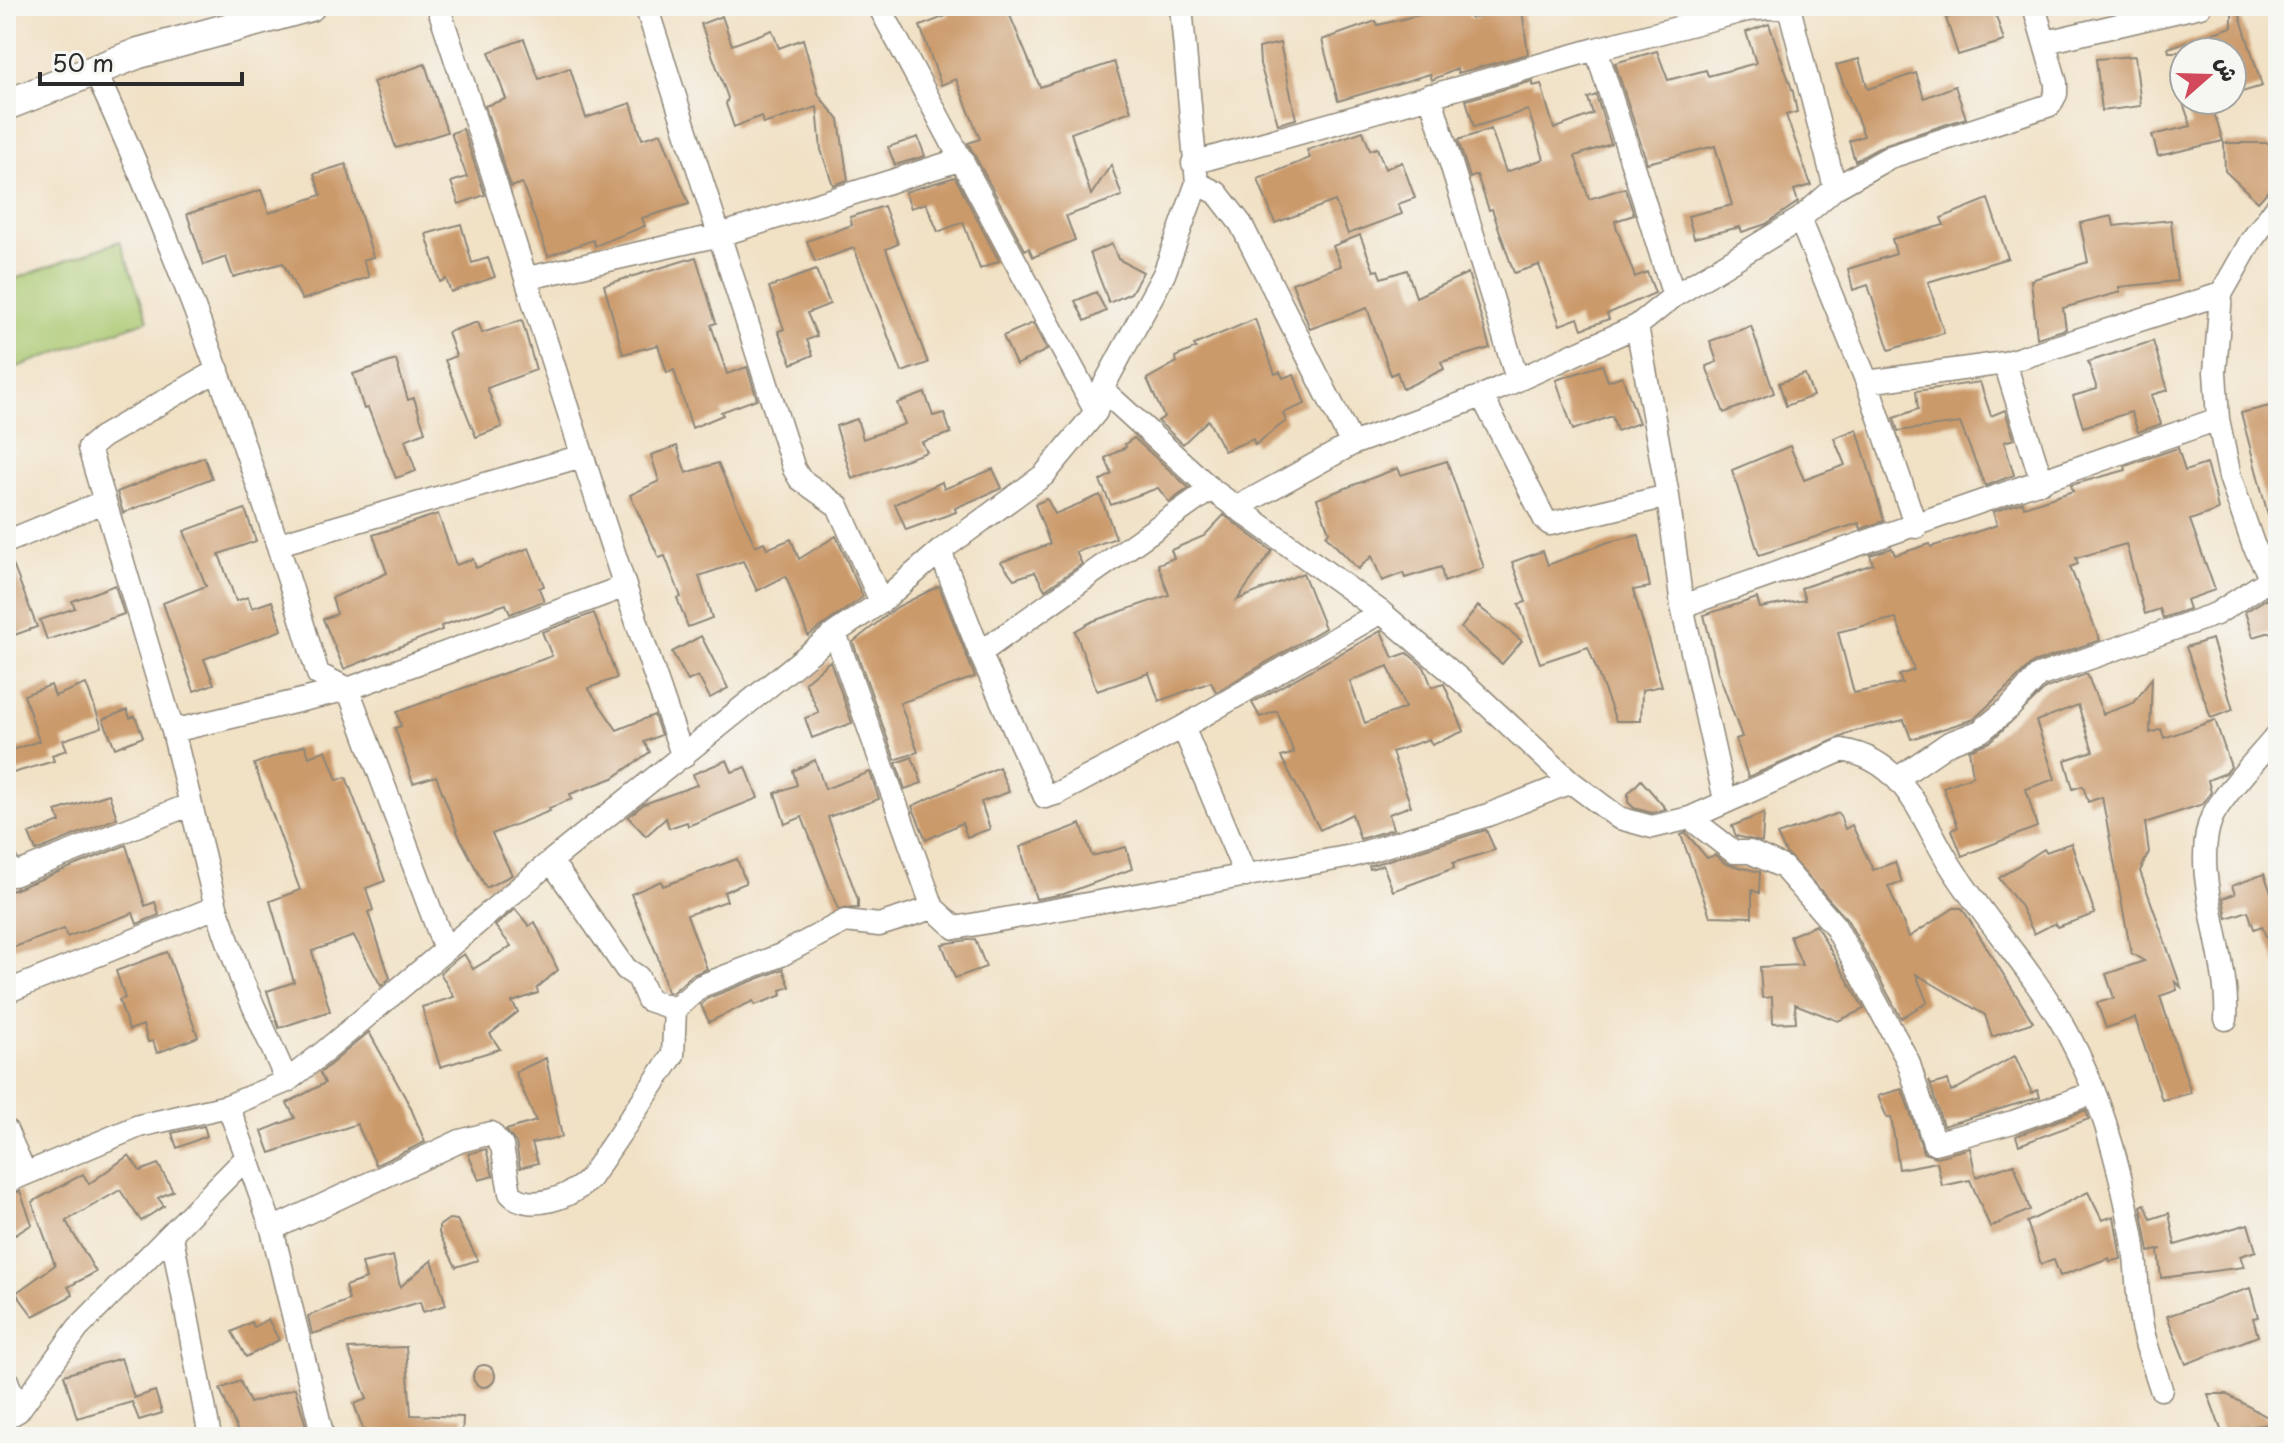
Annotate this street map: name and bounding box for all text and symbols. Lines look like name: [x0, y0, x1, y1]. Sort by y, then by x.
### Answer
scale bar: [40, 36, 242, 86]
north arrow: [2168, 36, 2248, 116]
text: 50 m: [52, 44, 114, 80]
text: ش: [2209, 52, 2248, 86]

